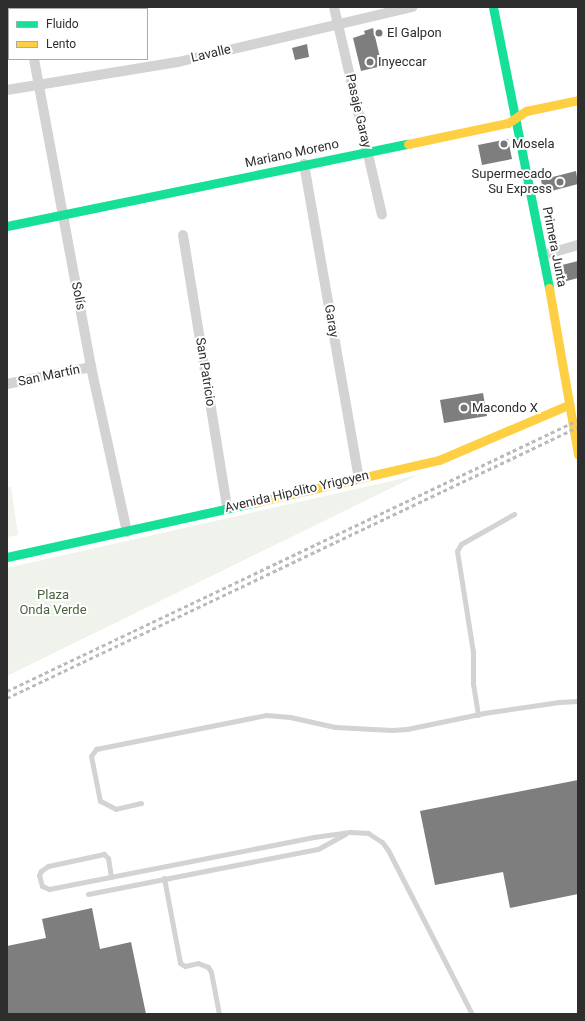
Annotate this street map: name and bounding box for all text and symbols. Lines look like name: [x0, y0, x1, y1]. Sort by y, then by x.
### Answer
legend: [8, 8, 148, 60]
text: Fluido: [46, 17, 79, 31]
place label: El Galpon: [387, 25, 442, 41]
marker: El Galpon: [374, 28, 384, 38]
text: Lento: [46, 37, 76, 51]
street label: Lavalle: [190, 42, 232, 66]
place label: Inyeccar: [378, 54, 427, 70]
marker: Inyeccar: [365, 57, 375, 67]
street label: Pasaje Garay: [342, 73, 374, 149]
street label: Mariano Moreno: [244, 136, 340, 172]
place label: Mosela: [512, 136, 555, 152]
marker: Mosela: [499, 139, 509, 149]
place label: Supermecado Su Express: [472, 167, 552, 198]
marker: Supermecado Su Express: [555, 177, 565, 187]
street label: Primera Junta: [539, 206, 569, 288]
street label: Solís: [68, 281, 88, 311]
street label: Garay: [320, 303, 342, 339]
street label: San Patricio: [192, 336, 218, 408]
street label: San Martín: [17, 362, 81, 390]
place label: Macondo X: [472, 400, 538, 416]
marker: Macondo X: [459, 403, 469, 413]
street label: Avenida Hipólito Yrigoyen: [223, 468, 371, 516]
park label: Plaza Onda Verde: [19, 588, 87, 619]

